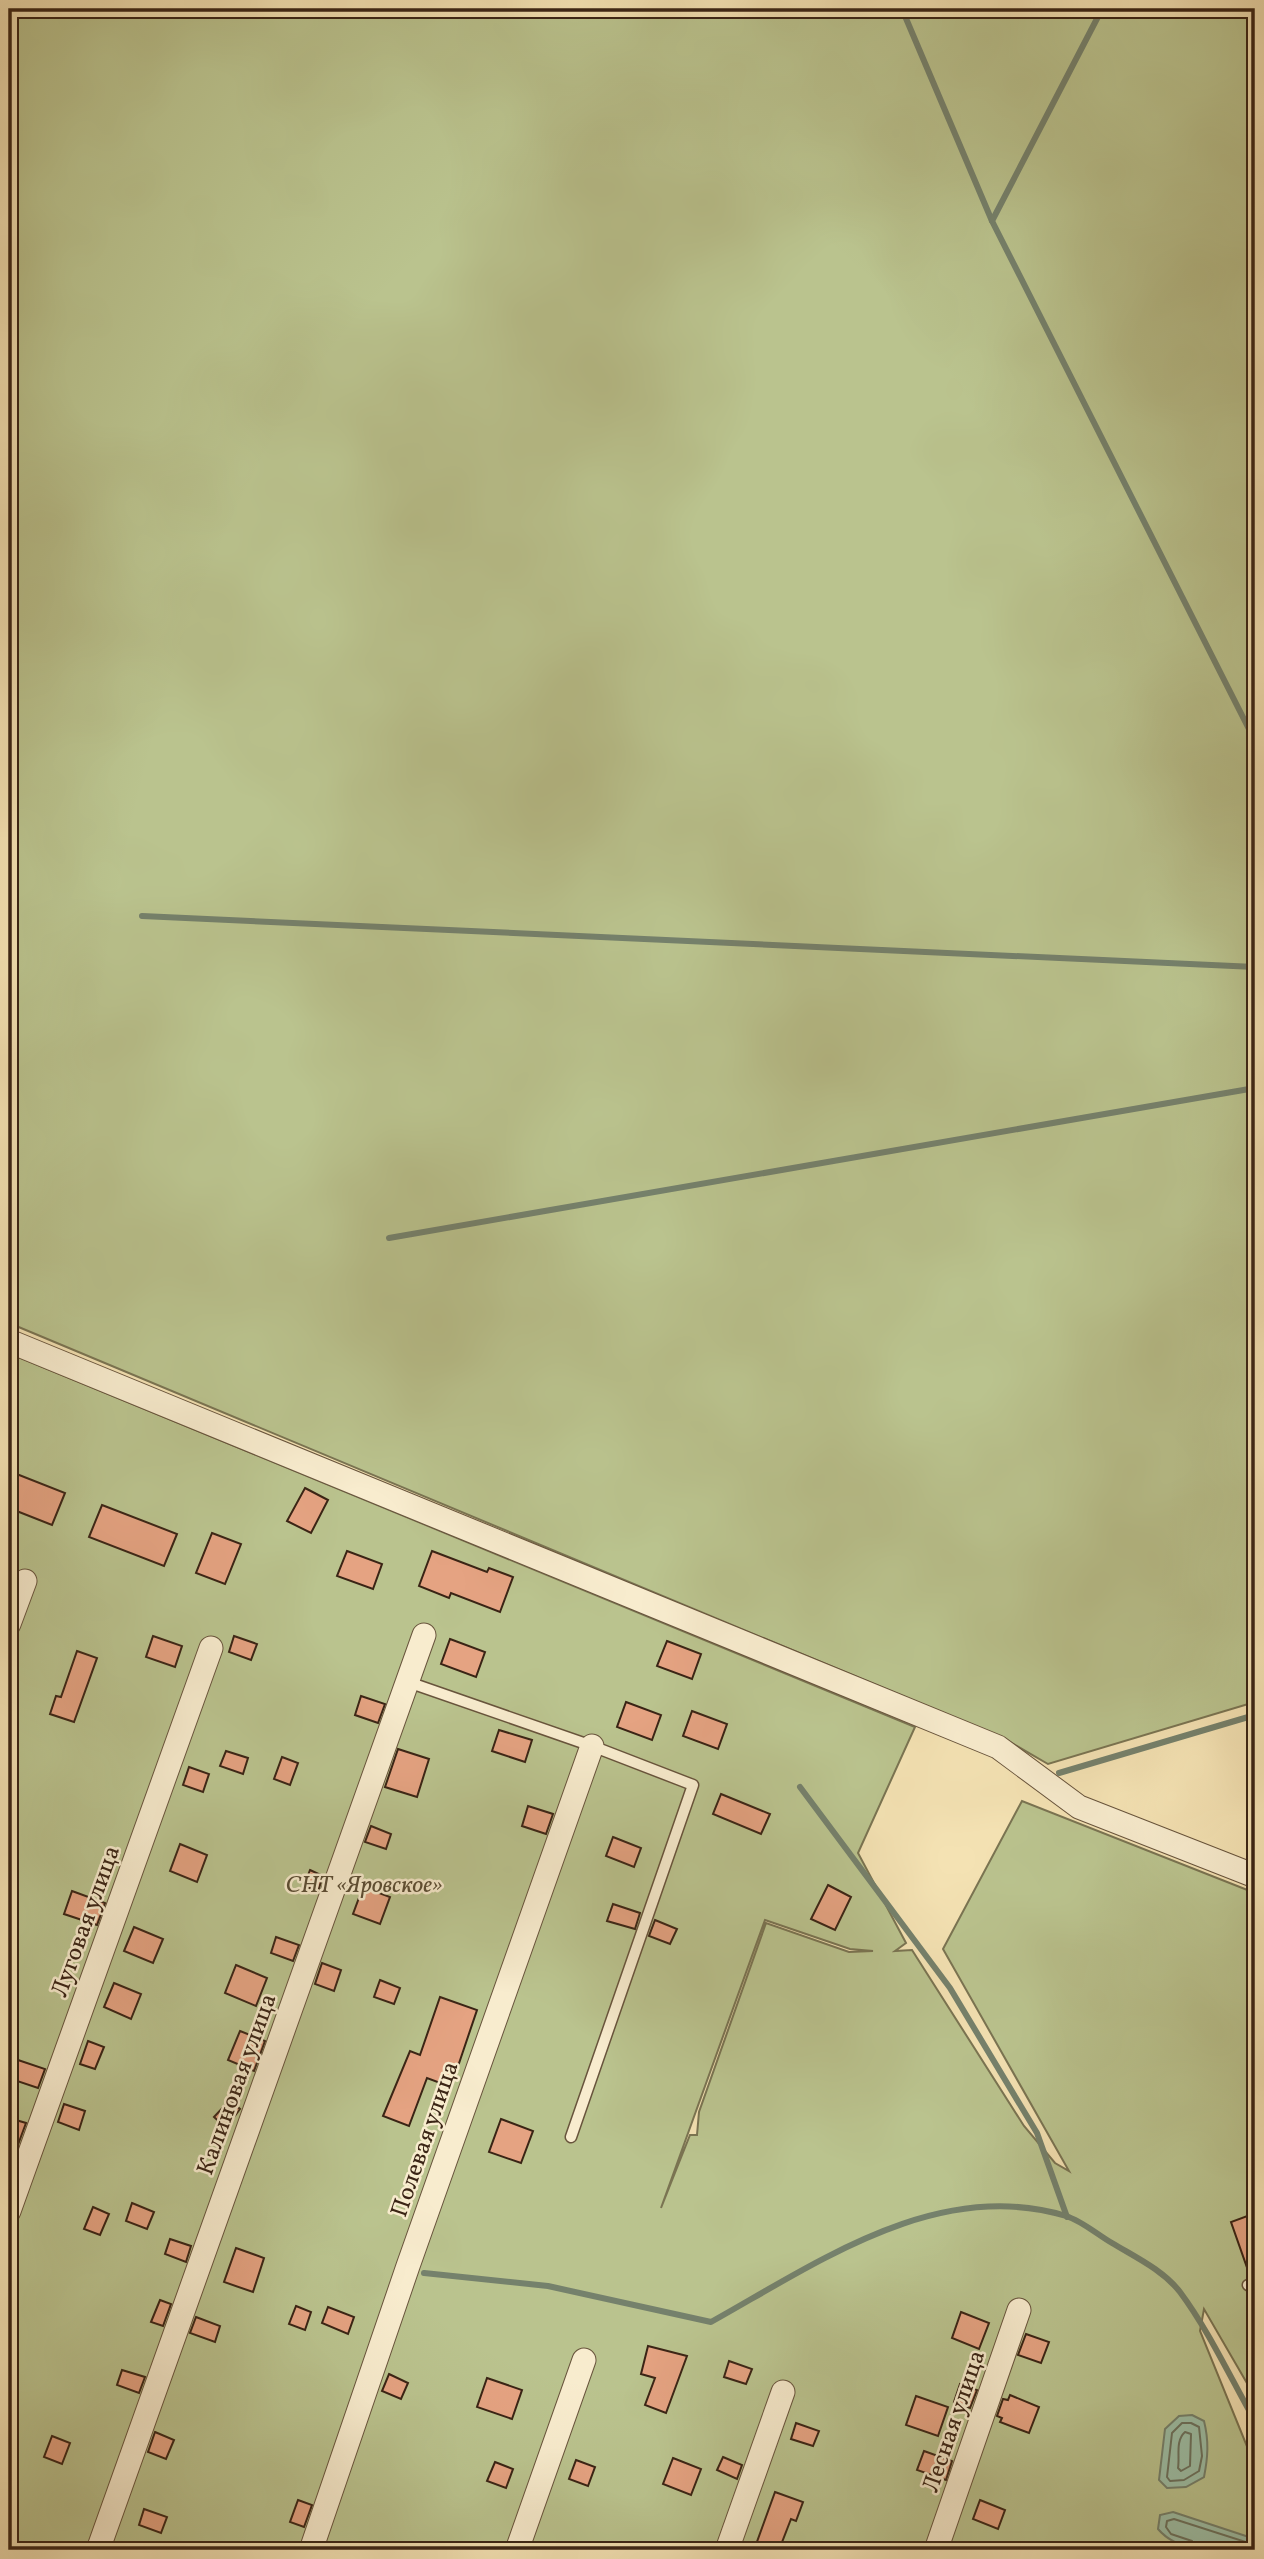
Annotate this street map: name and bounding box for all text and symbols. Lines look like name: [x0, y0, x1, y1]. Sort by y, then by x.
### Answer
street label: Луговая улица: [44, 1841, 130, 2002]
park label: СНТ «Яровское»: [285, 1869, 443, 1903]
street label: Калиновая улица: [189, 1989, 286, 2180]
street label: Полевая улица: [383, 2057, 468, 2222]
street label: Лесная улица: [915, 2346, 995, 2497]

